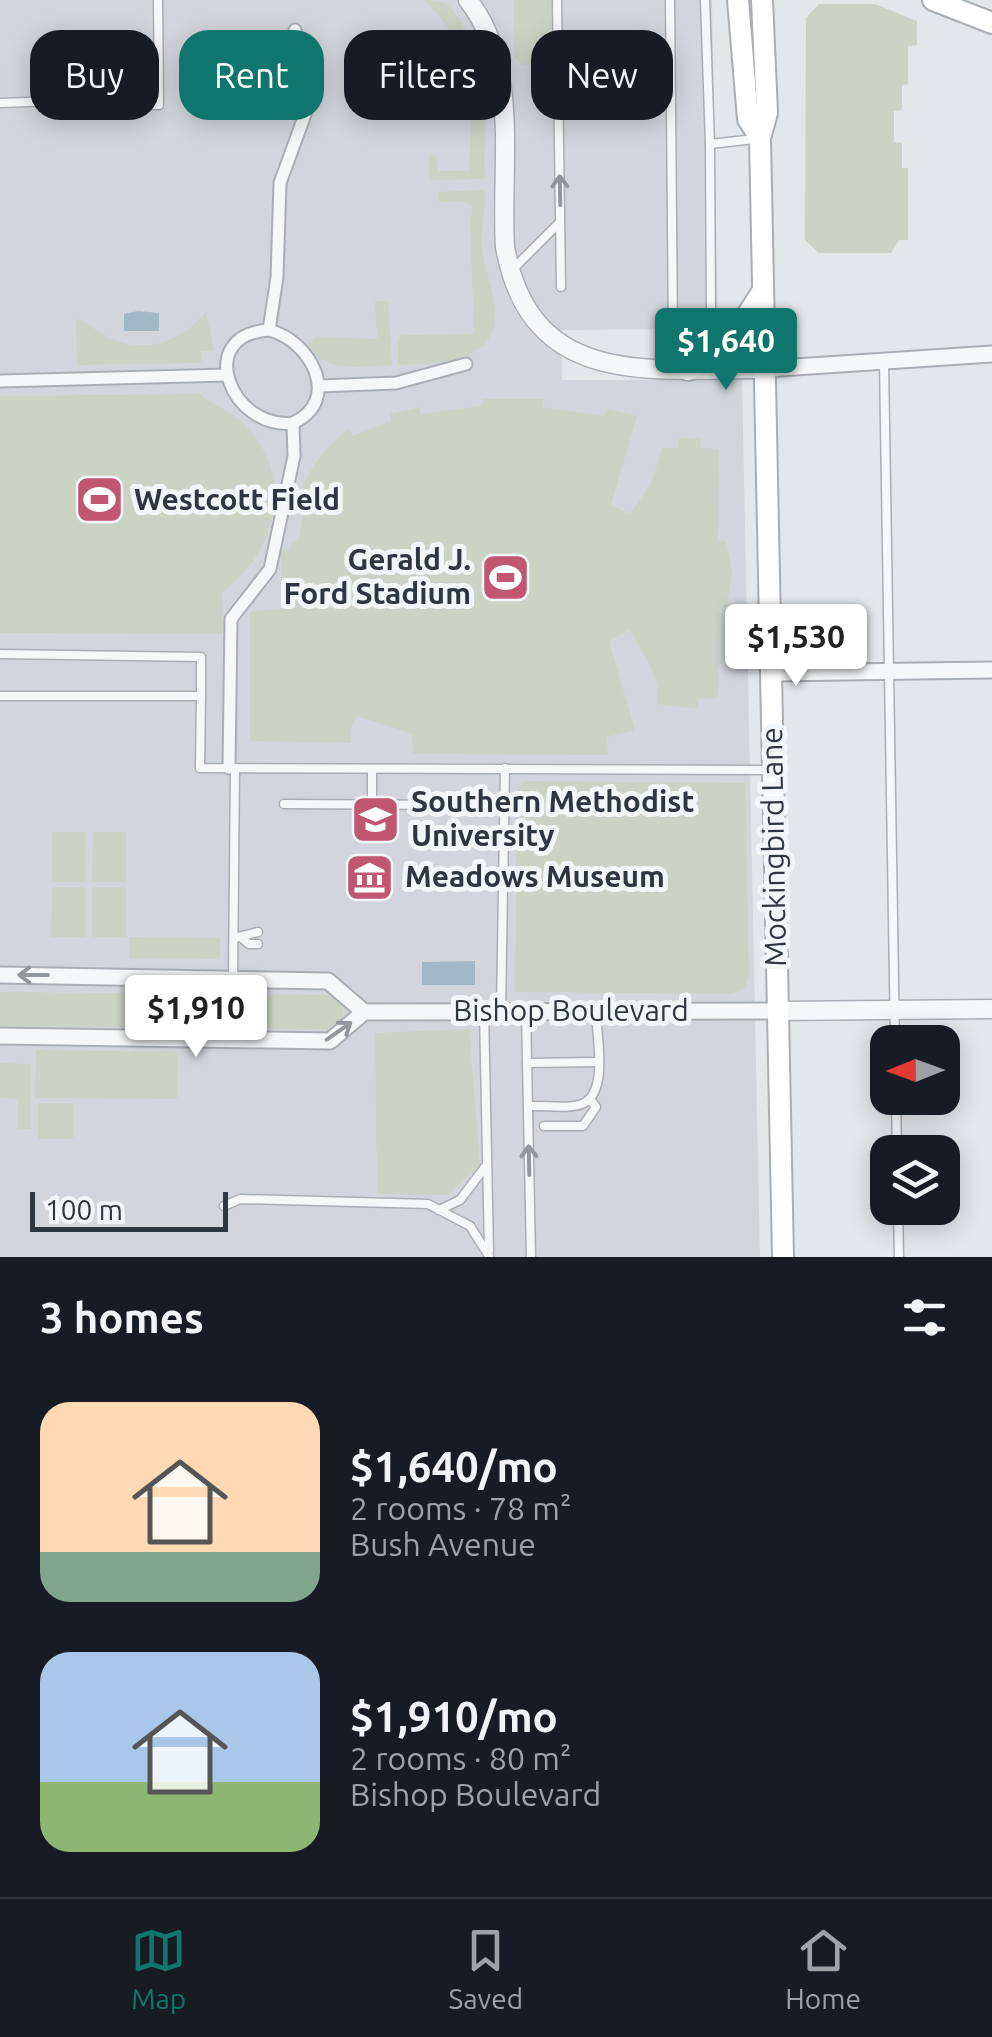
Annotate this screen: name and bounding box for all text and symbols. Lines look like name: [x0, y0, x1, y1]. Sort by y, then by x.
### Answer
chip: Buy: [30, 30, 159, 120]
chip: Rent: [179, 30, 324, 120]
chip: Filters: [344, 30, 511, 120]
chip: New: [531, 30, 673, 120]
one-way arrow: [550, 174, 569, 206]
pin: $1,640: [645, 308, 807, 393]
text: $1,640: [677, 322, 775, 358]
sports icon: Westcott Field: [73, 474, 125, 526]
place label: Westcott Field: [134, 482, 340, 516]
place label: Gerald J. Ford Stadium: [284, 542, 471, 610]
sports icon: Gerald J. Ford Stadium: [480, 551, 532, 603]
pin: $1,530: [715, 604, 877, 689]
text: $1,530: [747, 618, 845, 654]
street label: Mockingbird Lane: [754, 727, 792, 967]
place label: Southern Methodist University: [411, 784, 694, 852]
school or university icon: Southern Methodist University: [350, 793, 402, 845]
museum icon: Meadows Museum: [344, 851, 396, 903]
place label: Meadows Museum: [405, 859, 665, 893]
one-way arrow: [18, 966, 50, 984]
pin: $1,910: [115, 975, 277, 1060]
text: $1,910: [147, 989, 245, 1025]
street label: Bishop Boulevard: [453, 993, 689, 1027]
one-way arrow: [325, 1021, 352, 1042]
north arrow: [870, 1025, 960, 1115]
map controls: [870, 1025, 960, 1225]
button: layers: [870, 1135, 960, 1225]
one-way arrow: [520, 1144, 539, 1176]
scale bar: [30, 1187, 228, 1232]
text: 100 m: [45, 1194, 123, 1225]
icon: filters: [897, 1290, 952, 1345]
text: 3 homes: [40, 1294, 204, 1341]
icon: home: [120, 1442, 240, 1562]
text: $1,640/mo: [350, 1443, 558, 1490]
text: 2 rooms · 78 m²: [350, 1490, 571, 1526]
text: Bush Avenue: [350, 1526, 536, 1562]
icon: home: [120, 1692, 240, 1812]
text: $1,910/mo: [350, 1693, 558, 1740]
text: 2 rooms · 80 m²: [350, 1740, 571, 1776]
text: Bishop Boulevard: [350, 1776, 601, 1812]
tab: Map: [131, 1923, 186, 2014]
tab: Saved: [449, 1923, 523, 2014]
tab: Home: [785, 1923, 861, 2014]

